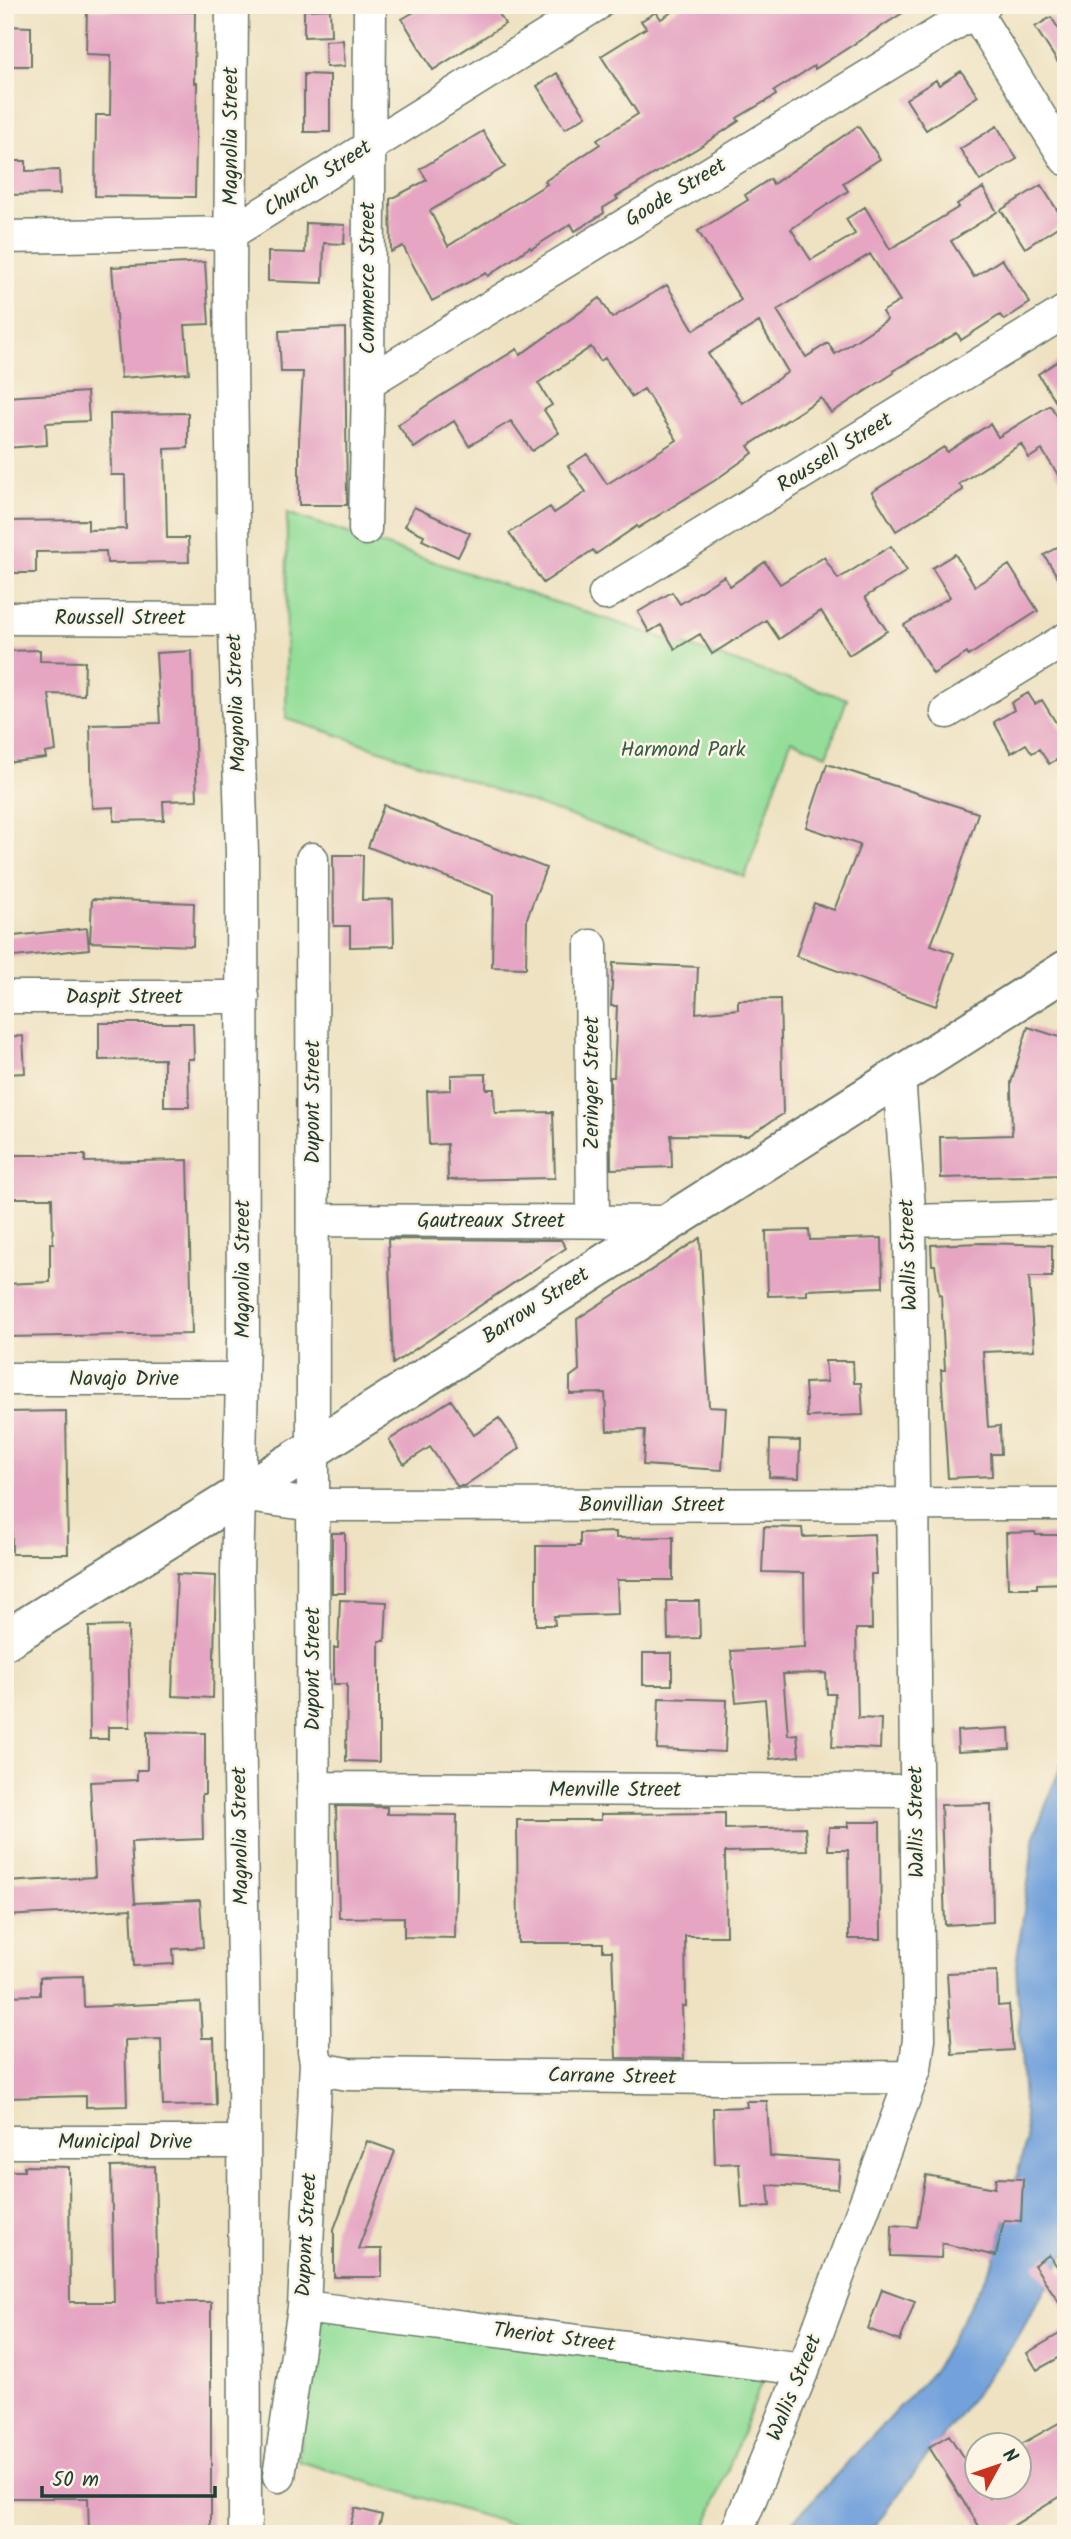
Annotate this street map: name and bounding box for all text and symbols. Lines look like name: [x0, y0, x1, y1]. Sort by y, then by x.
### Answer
street label: Magnolia Street: [215, 66, 248, 205]
street label: Church Street: [257, 131, 379, 226]
street label: Goode Street: [619, 149, 734, 236]
street label: Commerce Street: [352, 201, 385, 354]
street label: Roussell Street: [771, 404, 900, 502]
street label: Roussell Street: [54, 602, 186, 635]
street label: Magnolia Street: [218, 632, 256, 773]
park label: Harmond Park: [620, 734, 746, 767]
street label: Daspit Street: [65, 981, 183, 1014]
street label: Zeringer Street: [576, 1015, 609, 1150]
street label: Dupont Street: [297, 1039, 330, 1164]
street label: Wallis Street: [891, 1197, 927, 1312]
street label: Magnolia Street: [227, 1199, 260, 1338]
street label: Gautreaux Street: [417, 1205, 566, 1238]
street label: Barrow Street: [476, 1258, 597, 1353]
street label: Navajo Drive: [69, 1363, 179, 1396]
street label: Bonvillian Street: [579, 1489, 726, 1522]
street label: Dupont Street: [297, 1606, 330, 1731]
street label: Magnolia Street: [223, 1765, 259, 1906]
street label: Wallis Street: [900, 1765, 934, 1878]
street label: Menville Street: [549, 1774, 682, 1807]
street label: Carrane Street: [547, 2059, 677, 2095]
street label: Municipal Drive: [58, 2126, 193, 2159]
street label: Dupont Street: [287, 2171, 327, 2298]
street label: Theriot Street: [491, 2314, 618, 2362]
street label: Wallis Street: [759, 2329, 832, 2446]
north arrow: [962, 2430, 1032, 2500]
text: N: [994, 2442, 1025, 2471]
scale bar: [42, 2455, 215, 2499]
text: 50 m: [52, 2464, 99, 2497]

